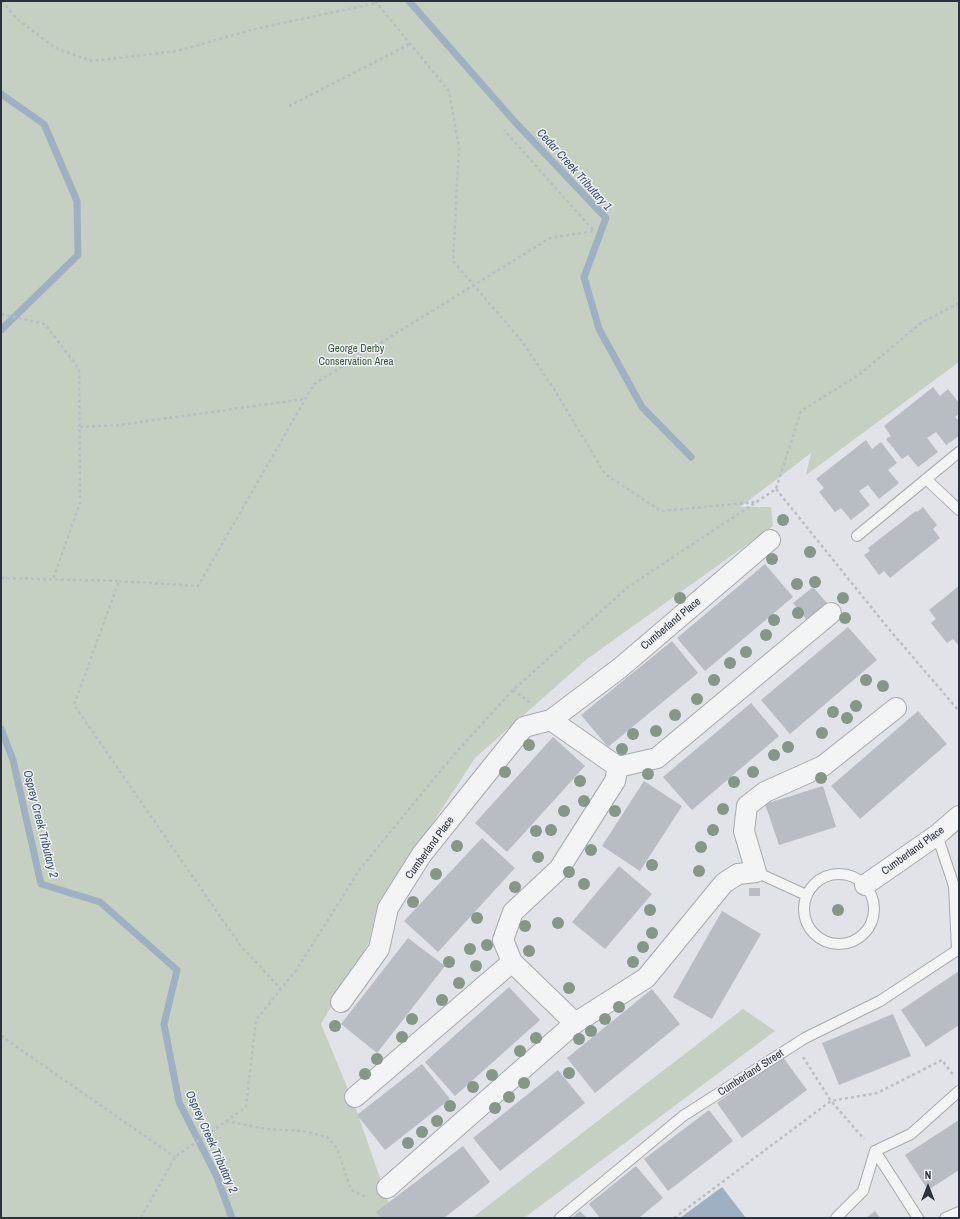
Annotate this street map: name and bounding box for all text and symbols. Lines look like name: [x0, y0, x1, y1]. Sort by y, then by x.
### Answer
water label: Cedar Creek Tributary 1: [533, 126, 615, 214]
park label: George Derby Conservation Area: [318, 342, 394, 368]
street label: Cumberland Place: [638, 595, 704, 653]
water label: Osprey Creek Tributary 2: [20, 769, 60, 879]
street label: Cumberland Place: [403, 814, 457, 882]
street label: Cumberland Place: [879, 824, 947, 878]
street label: Cumberland Street: [716, 1047, 786, 1099]
water label: Osprey Creek Tributary 2: [182, 1089, 240, 1195]
north arrow: [908, 1167, 948, 1207]
text: N: [925, 1168, 931, 1182]

